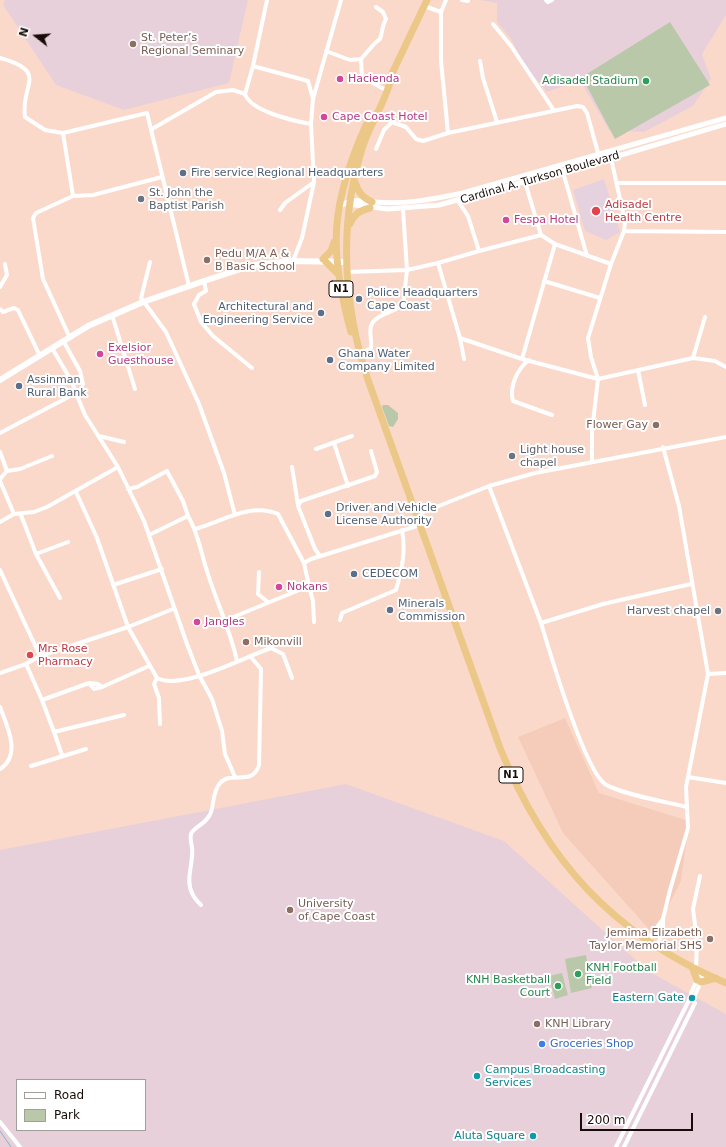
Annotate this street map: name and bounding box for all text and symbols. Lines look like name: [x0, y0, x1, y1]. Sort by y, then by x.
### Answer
north arrow: [16, 16, 56, 56]
text: N: [16, 26, 32, 39]
place label: St. Peter’s Regional Seminary: [141, 31, 244, 57]
marker: St. Peter’s Regional Seminary: [128, 39, 138, 49]
place label: Hacienda: [348, 72, 400, 86]
marker: Hacienda: [335, 74, 345, 84]
place label: Adisadel Stadium: [542, 74, 638, 88]
marker: Adisadel Stadium: [641, 76, 651, 86]
place label: Cape Coast Hotel: [332, 110, 427, 124]
marker: Cape Coast Hotel: [319, 112, 329, 122]
street label: Cardinal A. Turkson Boulevard: [459, 149, 621, 207]
place label: Fire service Regional Headquarters: [191, 166, 383, 180]
marker: Fire service Regional Headquarters: [178, 168, 188, 178]
place label: St. John the Baptist Parish: [149, 186, 224, 212]
marker: St. John the Baptist Parish: [136, 194, 146, 204]
place label: Adisadel Health Centre: [605, 198, 681, 224]
marker: Adisadel Health Centre: [590, 205, 602, 217]
place label: Fespa Hotel: [514, 213, 579, 227]
marker: Fespa Hotel: [501, 215, 511, 225]
place label: Pedu M/A A & B Basic School: [215, 247, 295, 273]
marker: Pedu M/A A & B Basic School: [202, 255, 212, 265]
road number: N1: [329, 281, 353, 297]
place label: Police Headquarters Cape Coast: [367, 286, 478, 312]
marker: Police Headquarters Cape Coast: [354, 294, 364, 304]
place label: Architectural and Engineering Service: [203, 300, 313, 326]
marker: Architectural and Engineering Service: [316, 308, 326, 318]
place label: Exelsior Guesthouse: [108, 341, 173, 367]
place label: Ghana Water Company Limited: [338, 347, 435, 373]
marker: Exelsior Guesthouse: [95, 349, 105, 359]
marker: Ghana Water Company Limited: [325, 355, 335, 365]
place label: Assinman Rural Bank: [27, 373, 87, 399]
marker: Assinman Rural Bank: [14, 381, 24, 391]
place label: Flower Gay: [586, 418, 648, 432]
marker: Flower Gay: [651, 420, 661, 430]
place label: Light house chapel: [520, 443, 584, 469]
marker: Light house chapel: [507, 451, 517, 461]
place label: Driver and Vehicle License Authority: [336, 501, 437, 527]
marker: Driver and Vehicle License Authority: [323, 509, 333, 519]
place label: CEDECOM: [362, 567, 418, 581]
marker: CEDECOM: [349, 569, 359, 579]
place label: Nokans: [287, 580, 328, 594]
marker: Nokans: [274, 582, 284, 592]
place label: Minerals Commission: [398, 597, 465, 623]
place label: Harvest chapel: [627, 604, 710, 618]
marker: Minerals Commission: [385, 605, 395, 615]
marker: Harvest chapel: [713, 606, 723, 616]
place label: Jangles: [205, 615, 244, 629]
marker: Jangles: [192, 617, 202, 627]
place label: Mikonvill: [254, 635, 302, 649]
marker: Mikonvill: [241, 637, 251, 647]
place label: Mrs Rose Pharmacy: [38, 642, 93, 668]
marker: Mrs Rose Pharmacy: [25, 650, 35, 660]
road number: N1: [499, 767, 523, 783]
place label: University of Cape Coast: [298, 897, 375, 923]
marker: University of Cape Coast: [285, 905, 295, 915]
place label: Jemima Elizabeth Taylor Memorial SHS: [589, 926, 702, 952]
marker: Jemima Elizabeth Taylor Memorial SHS: [705, 934, 715, 944]
place label: KNH Football Field: [586, 961, 657, 987]
marker: KNH Football Field: [573, 969, 583, 979]
place label: KNH Basketball Court: [466, 973, 550, 999]
marker: KNH Basketball Court: [553, 981, 563, 991]
place label: Eastern Gate: [612, 991, 684, 1005]
marker: Eastern Gate: [687, 993, 697, 1003]
place label: KNH Library: [545, 1017, 611, 1031]
marker: KNH Library: [532, 1019, 542, 1029]
place label: Groceries Shop: [550, 1037, 634, 1051]
marker: Groceries Shop: [537, 1039, 547, 1049]
place label: Campus Broadcasting Services: [485, 1063, 605, 1089]
marker: Campus Broadcasting Services: [472, 1071, 482, 1081]
legend: [16, 1079, 146, 1131]
text: Road: [54, 1088, 84, 1102]
scale bar: [582, 1105, 695, 1131]
text: Park: [54, 1108, 80, 1122]
text: 200 m: [587, 1113, 625, 1127]
place label: Aluta Square: [454, 1129, 525, 1143]
marker: Aluta Square: [528, 1131, 538, 1141]

